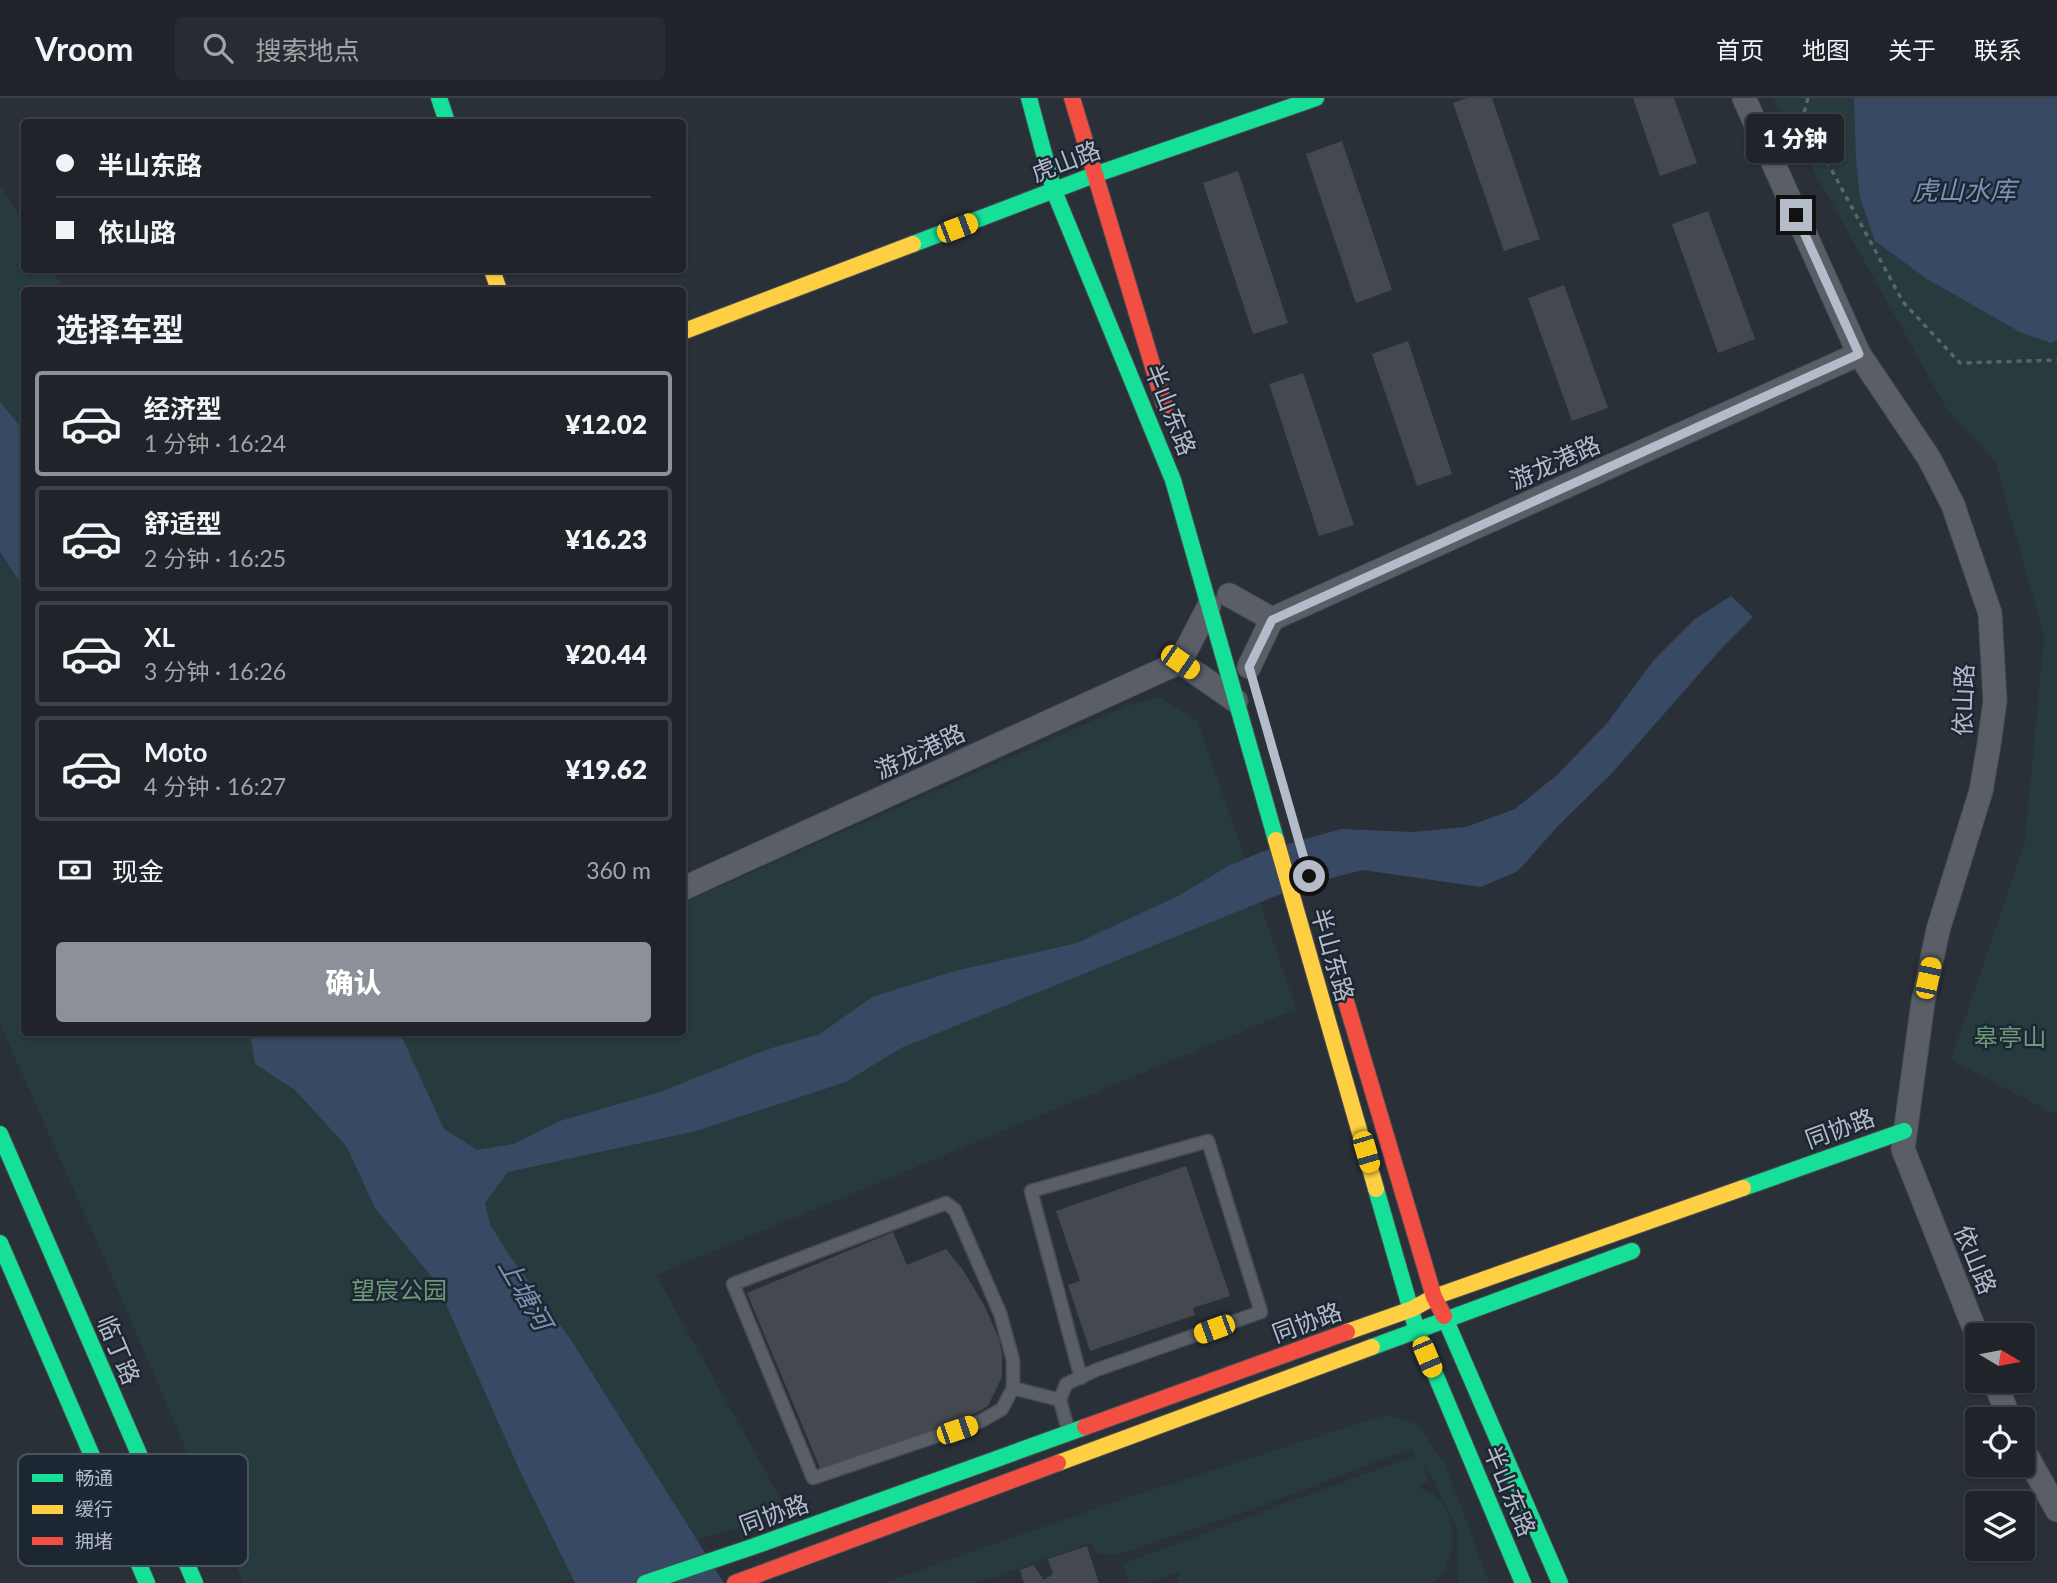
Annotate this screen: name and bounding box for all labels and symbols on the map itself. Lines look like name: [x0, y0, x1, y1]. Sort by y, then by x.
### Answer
callout: 1 分钟: [1747, 114, 1845, 162]
street label: 虎山路: [1027, 134, 1104, 187]
water label: 虎山水库: [1912, 174, 2020, 206]
route end: [1780, 199, 1812, 231]
car: [934, 211, 981, 245]
street label: 半山东路: [1140, 360, 1203, 459]
street label: 游龙港路: [1505, 429, 1604, 494]
car: [1157, 641, 1204, 683]
street label: 依山路: [1947, 663, 1978, 736]
street label: 游龙港路: [870, 717, 969, 784]
route start: [1293, 860, 1325, 892]
street label: 半山东路: [1306, 904, 1361, 1005]
car: [1914, 955, 1943, 1001]
park label: 皋亭山: [1974, 1022, 2046, 1051]
street label: 同协路: [1801, 1102, 1878, 1154]
car: [1351, 1129, 1382, 1175]
street label: 依山路: [1949, 1221, 2003, 1298]
water label: 上塘河: [493, 1252, 562, 1340]
park label: 望宸公园: [351, 1275, 447, 1304]
street label: 同协路: [1268, 1296, 1345, 1348]
street label: 临丁路: [92, 1311, 147, 1388]
car: [1191, 1312, 1238, 1346]
north arrow: [1965, 1323, 2035, 1393]
car: [1410, 1334, 1445, 1380]
car: [934, 1413, 981, 1447]
street label: 半山东路: [1478, 1441, 1542, 1540]
legend: [18, 1454, 248, 1566]
text: 畅通: [75, 1466, 113, 1489]
street label: 同协路: [735, 1488, 812, 1540]
text: 缓行: [75, 1497, 113, 1520]
text: 拥堵: [75, 1529, 113, 1552]

